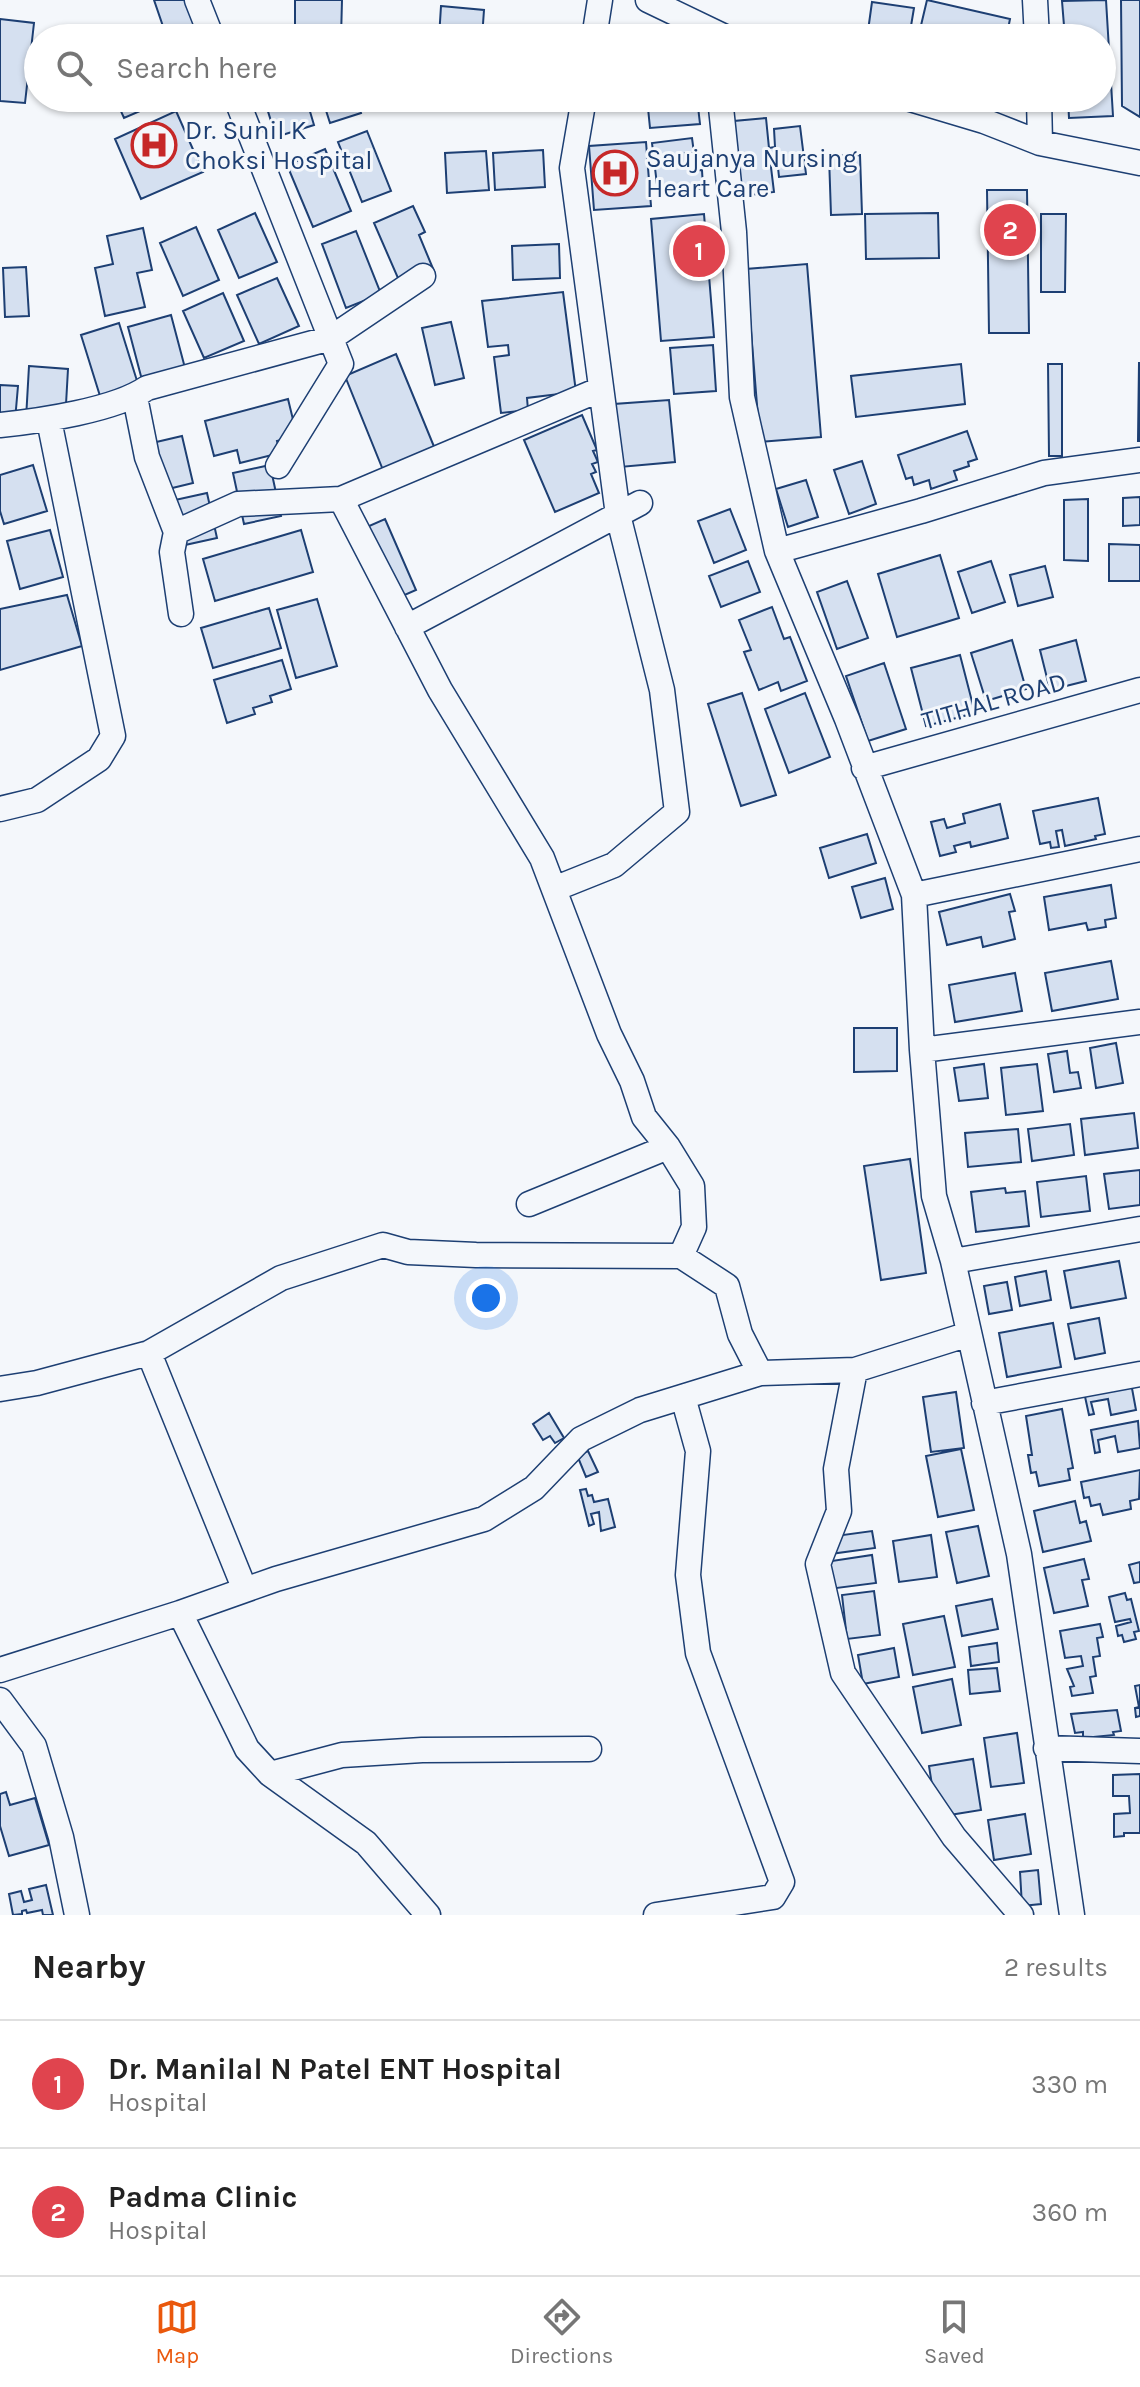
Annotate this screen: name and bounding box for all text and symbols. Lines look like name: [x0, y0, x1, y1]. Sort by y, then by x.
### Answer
search box: [24, 24, 1116, 112]
icon: search: [52, 46, 96, 90]
text: Search here: [116, 50, 277, 86]
place label: Dr. Sunil K Choksi Hospital: [185, 115, 373, 176]
hospital icon: Dr. Sunil K Choksi Hospital: [130, 121, 178, 169]
place label: Saujanya Nursing Heart Care: [646, 143, 858, 204]
hospital icon: Saujanya Nursing Heart Care: [591, 149, 639, 197]
pin: 2: [984, 200, 1036, 260]
pin: 1: [673, 221, 725, 281]
street label: TITHAL ROAD: [918, 666, 1070, 736]
your location: [466, 1278, 506, 1318]
text: Nearby: [32, 1947, 146, 1987]
text: 2 results: [1004, 1952, 1108, 1983]
text: Dr. Manilal N Patel ENT Hospital: [108, 2051, 562, 2087]
text: 1: [53, 2069, 63, 2100]
text: 330 m: [1031, 2069, 1108, 2100]
text: Hospital: [108, 2087, 208, 2118]
text: Padma Clinic: [108, 2179, 297, 2215]
text: 2: [50, 2197, 66, 2228]
text: 360 m: [1032, 2197, 1108, 2228]
text: Hospital: [108, 2215, 208, 2246]
tab: Map: [155, 2295, 199, 2369]
tab: Directions: [510, 2295, 613, 2369]
tab: Saved: [924, 2295, 985, 2369]

